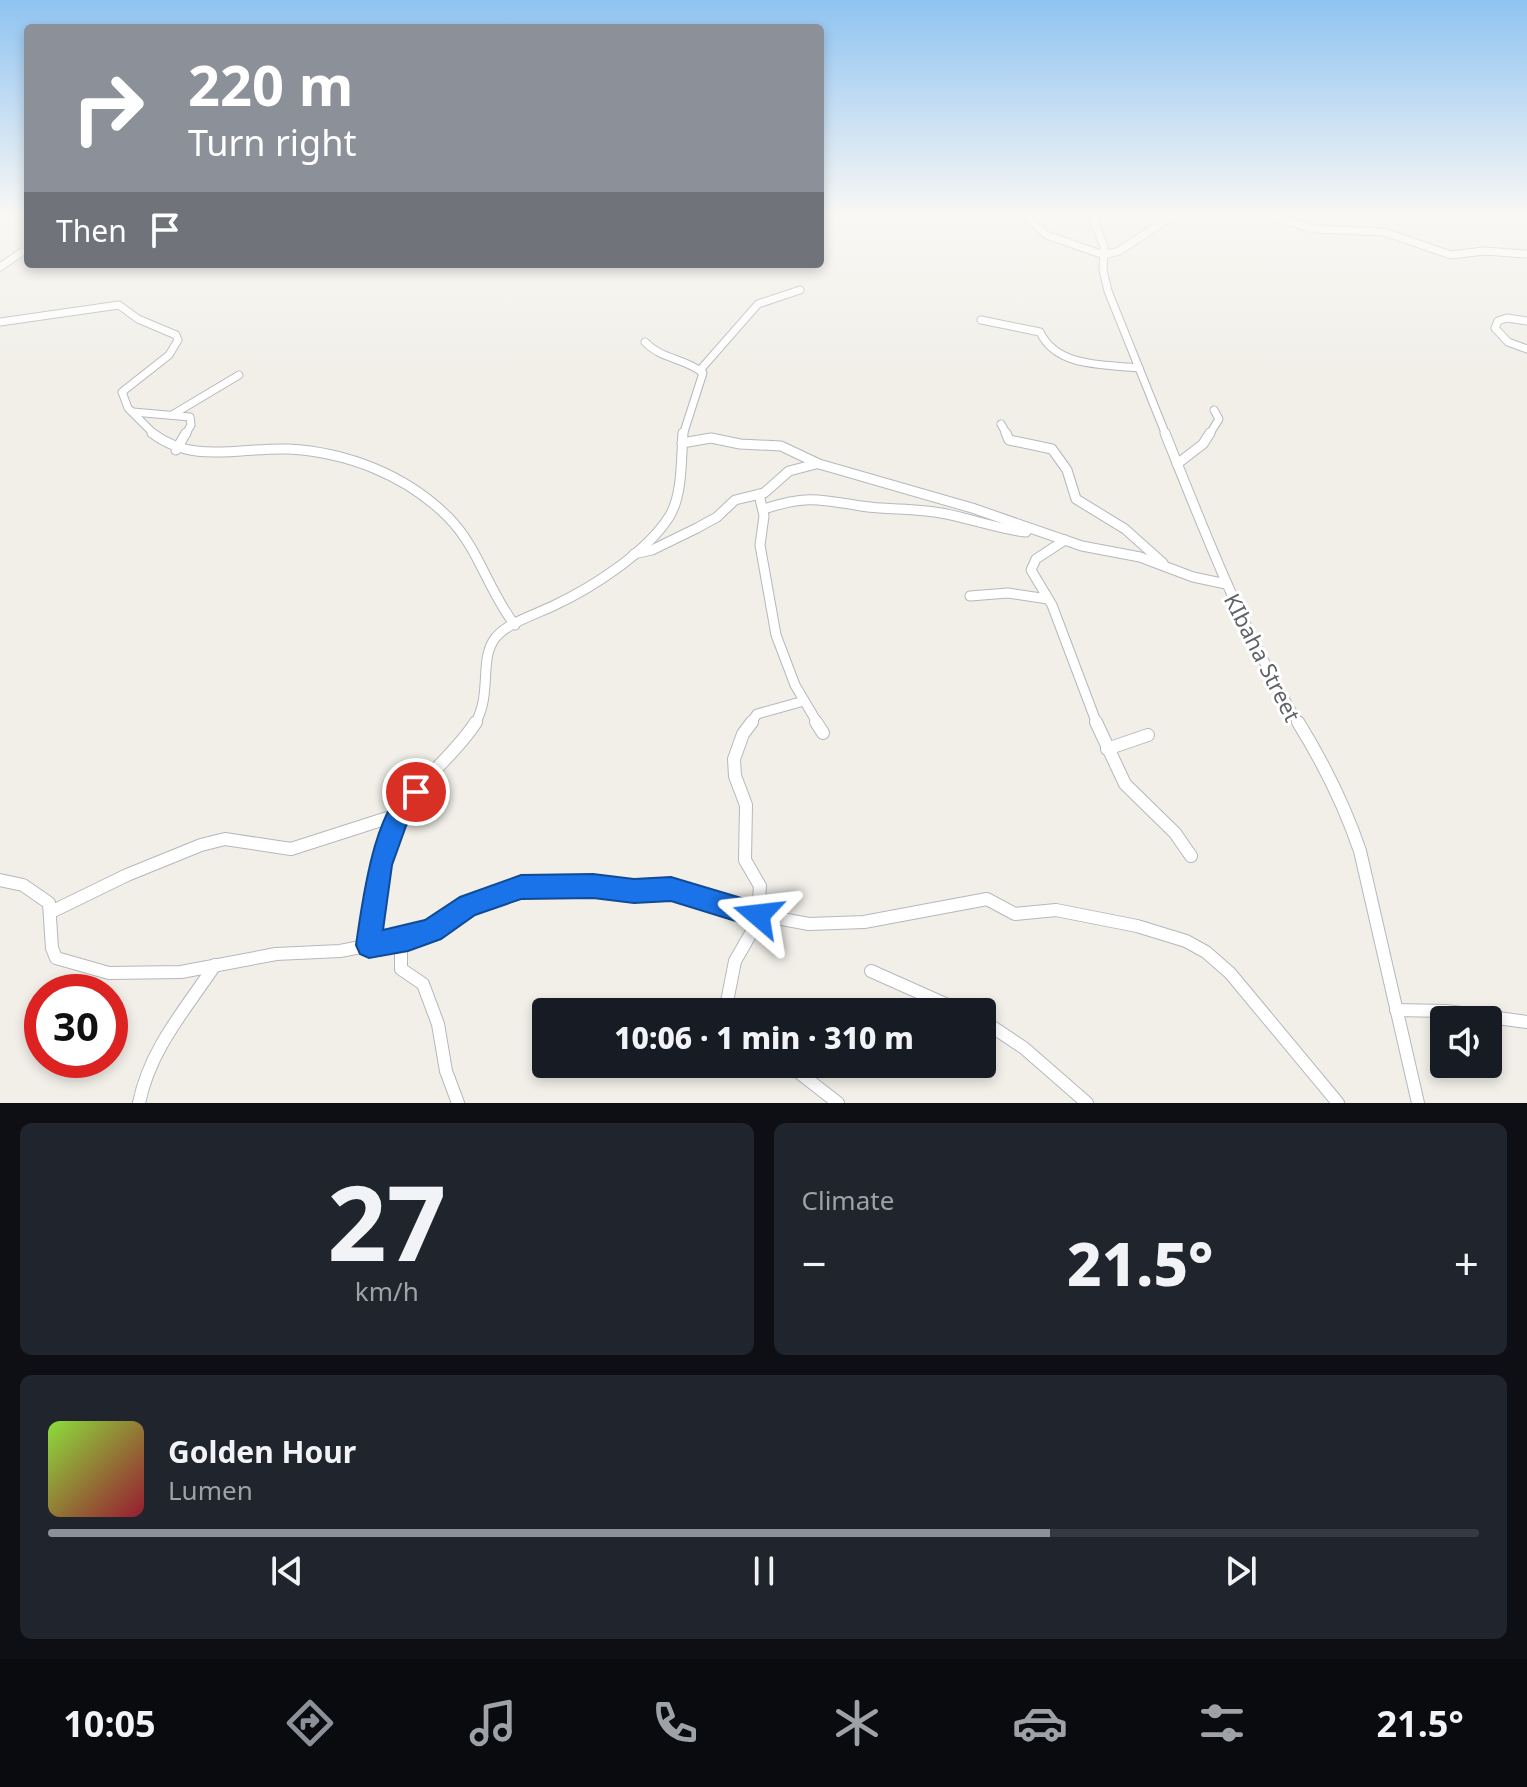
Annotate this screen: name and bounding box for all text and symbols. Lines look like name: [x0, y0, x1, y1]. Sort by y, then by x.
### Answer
text: 220 m: [188, 46, 353, 122]
icon: right: [56, 56, 160, 160]
text: Turn right: [188, 118, 356, 167]
icon: arrive: [143, 208, 187, 252]
text: Then: [56, 210, 127, 251]
street label: KIbaha Street: [1218, 588, 1308, 726]
pin: [382, 758, 450, 826]
icon: arrive: [394, 770, 438, 814]
position arrow: [716, 873, 800, 957]
speed limit sign: 30: [24, 974, 128, 1078]
map controls: [1430, 1006, 1502, 1078]
button: sound: [1430, 1006, 1502, 1078]
text: 10:06 · 1 min · 310 m: [614, 1017, 914, 1058]
text: 27: [327, 1150, 446, 1291]
text: Climate: [802, 1182, 894, 1218]
text: 21.5°: [1067, 1222, 1214, 1304]
text: −: [802, 1233, 827, 1293]
text: +: [1454, 1233, 1479, 1293]
text: km/h: [355, 1273, 419, 1309]
text: Golden Hour: [168, 1431, 356, 1472]
text: Lumen: [168, 1472, 253, 1508]
icon: previous: [265, 1549, 309, 1593]
icon: pause: [742, 1549, 786, 1593]
icon: next: [1219, 1549, 1263, 1593]
icon: directions: [282, 1695, 338, 1751]
icon: music: [465, 1695, 521, 1751]
icon: phone: [647, 1695, 703, 1751]
icon: climate: [829, 1695, 885, 1751]
icon: car: [1012, 1695, 1068, 1751]
icon: filters: [1194, 1695, 1250, 1751]
text: 10:05: [63, 1699, 156, 1748]
text: 21.5°: [1377, 1699, 1464, 1748]

